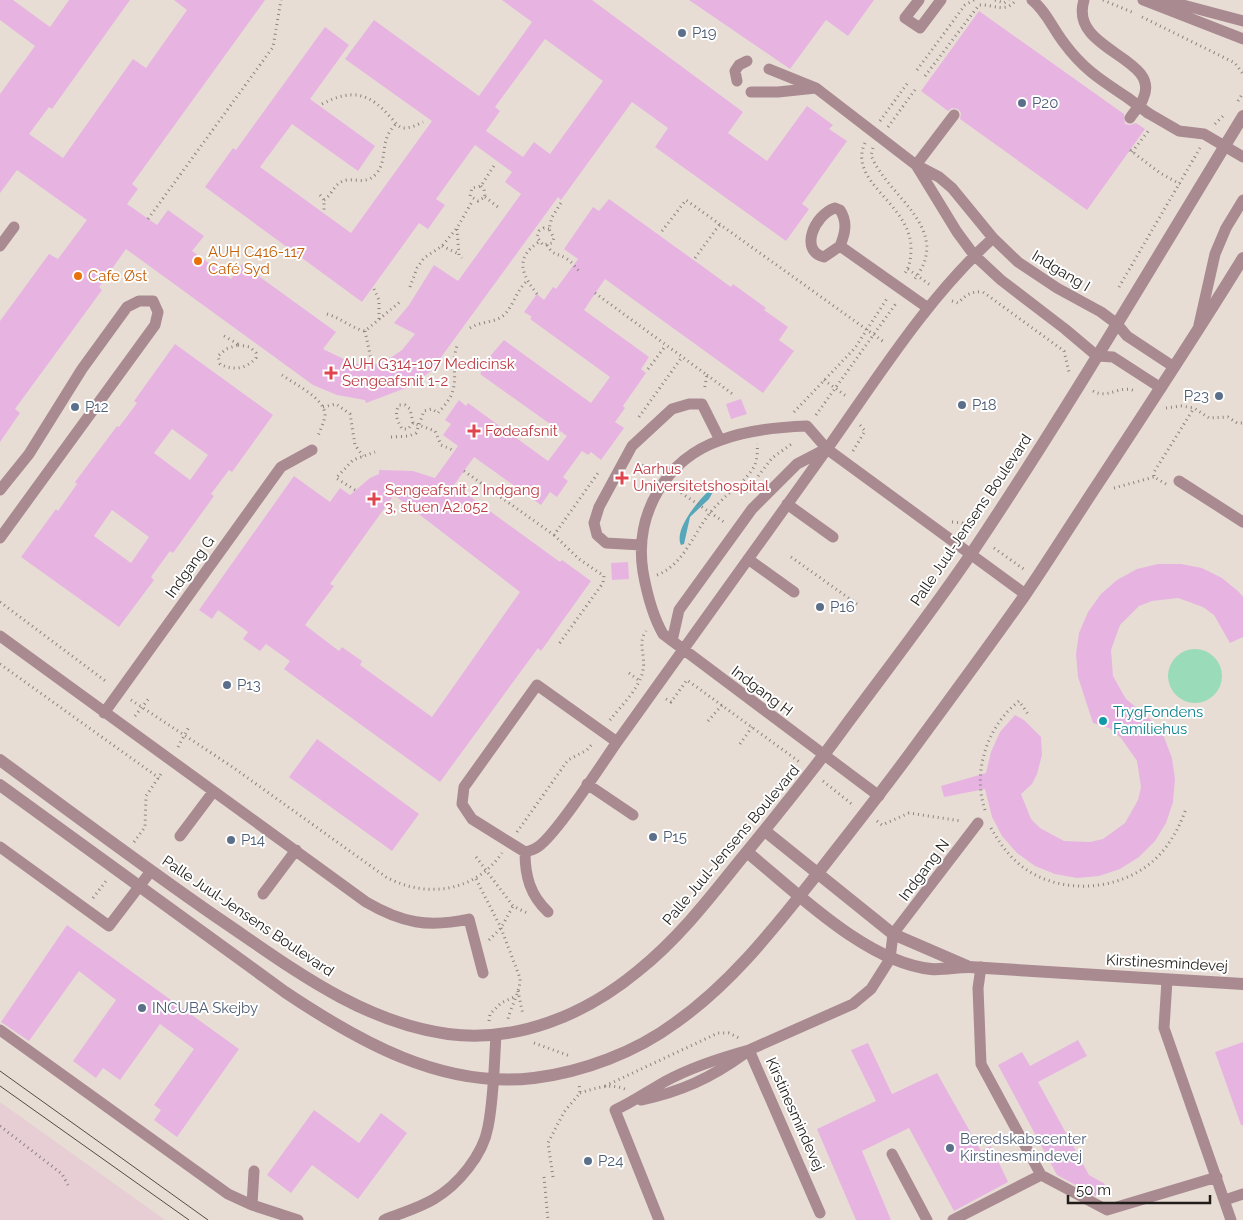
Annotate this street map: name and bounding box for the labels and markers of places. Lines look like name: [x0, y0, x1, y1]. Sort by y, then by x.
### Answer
place label: P19: [692, 24, 717, 42]
marker: P19: [676, 27, 688, 39]
place label: P20: [1032, 94, 1058, 112]
marker: P20: [1016, 97, 1028, 109]
place label: AUH C416-117 Café Syd: [208, 243, 305, 278]
marker: AUH C416-117 Café Syd: [192, 255, 204, 267]
place label: Cafe Øst: [88, 267, 147, 285]
marker: Cafe Øst: [72, 270, 84, 282]
place label: AUH G314-107 Medicinsk Sengeafsnit 1-2: [342, 355, 515, 390]
marker: AUH G314-107 Medicinsk Sengeafsnit 1-2: [324, 366, 338, 380]
place label: P23: [1184, 387, 1209, 405]
marker: P23: [1213, 390, 1225, 402]
place label: P18: [972, 396, 997, 414]
place label: P12: [85, 398, 109, 416]
marker: P18: [956, 399, 968, 411]
marker: P12: [69, 401, 81, 413]
place label: Fødeafsnit: [485, 422, 558, 440]
marker: Fødeafsnit: [467, 424, 481, 438]
place label: Aarhus Universitetshospital: [633, 460, 770, 495]
marker: Aarhus Universitetshospital: [615, 471, 629, 485]
place label: Sengeafsnit 2 Indgang 3, stuen A2.052: [385, 481, 540, 516]
marker: Sengeafsnit 2 Indgang 3, stuen A2.052: [367, 492, 381, 506]
place label: P16: [830, 598, 855, 616]
marker: P16: [814, 601, 826, 613]
place label: P13: [237, 676, 261, 694]
marker: P13: [221, 679, 233, 691]
place label: TrygFondens Familiehus: [1113, 703, 1203, 738]
marker: TrygFondens Familiehus: [1097, 715, 1109, 727]
place label: P15: [663, 828, 687, 846]
place label: P14: [241, 831, 265, 849]
marker: P15: [647, 831, 659, 843]
marker: P14: [225, 834, 237, 846]
place label: INCUBA Skejby: [152, 999, 258, 1017]
marker: INCUBA Skejby: [136, 1002, 148, 1014]
place label: Beredskabscenter Kirstinesmindevej: [960, 1130, 1087, 1165]
marker: Beredskabscenter Kirstinesmindevej: [944, 1142, 956, 1154]
place label: P24: [598, 1152, 623, 1170]
marker: P24: [582, 1155, 594, 1167]

